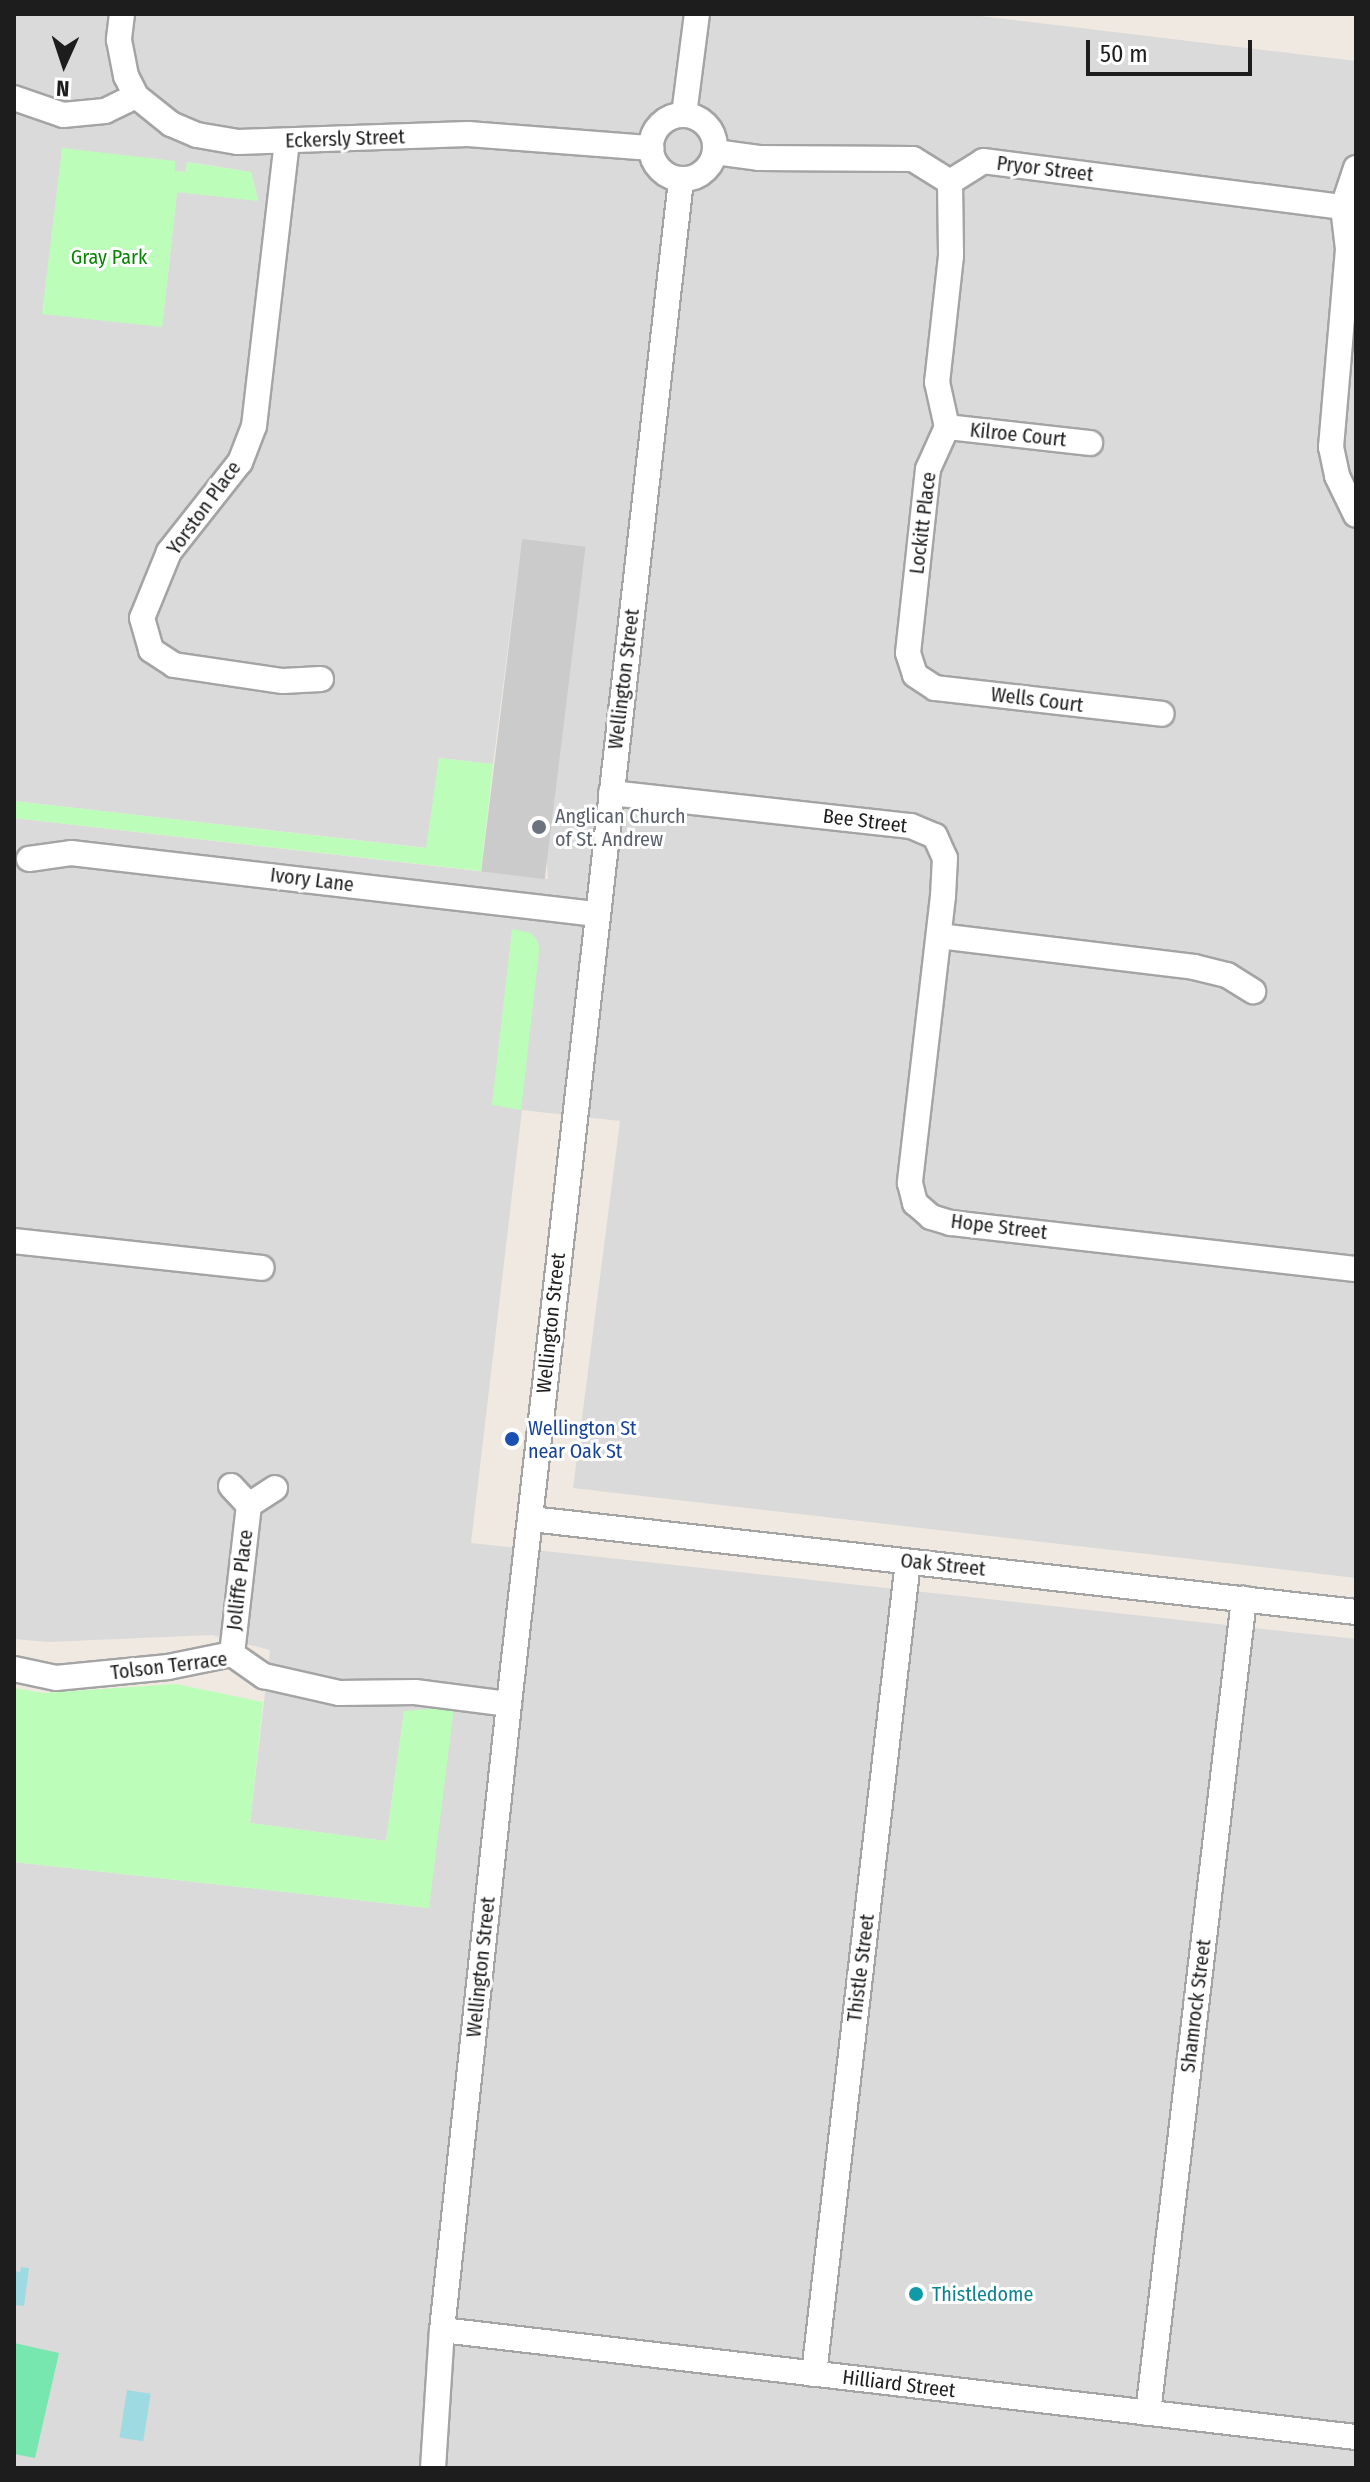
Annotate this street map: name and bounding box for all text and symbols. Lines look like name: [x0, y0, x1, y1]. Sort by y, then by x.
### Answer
north arrow: [24, 24, 104, 104]
scale bar: [1090, 24, 1256, 74]
text: 50 m: [1100, 40, 1148, 68]
text: N: [55, 75, 70, 102]
street label: Eckersly Street: [285, 125, 405, 153]
street label: Pryor Street: [995, 151, 1095, 187]
park label: Gray Park: [71, 245, 147, 269]
street label: Kilroe Court: [969, 418, 1067, 452]
street label: Yorston Place: [162, 457, 246, 559]
street label: Lockitt Place: [905, 470, 941, 576]
street label: Wellington Street: [603, 607, 645, 751]
street label: Wells Court: [990, 682, 1084, 718]
place label: Anglican Church of St. Andrew: [555, 804, 686, 851]
street label: Bee Street: [822, 804, 908, 838]
marker: Anglican Church of St. Andrew: [530, 818, 548, 836]
street label: Ivory Lane: [269, 863, 355, 897]
street label: Hope Street: [949, 1209, 1049, 1245]
street label: Wellington Street: [532, 1251, 570, 1395]
place label: Wellington St near Oak St: [528, 1416, 637, 1463]
marker: Wellington St near Oak St: [503, 1430, 521, 1448]
street label: Jolliffe Place: [222, 1528, 258, 1632]
street label: Oak Street: [899, 1549, 987, 1581]
street label: Tolson Terrace: [109, 1647, 229, 1685]
street label: Wellington Street: [462, 1895, 500, 2039]
street label: Thistle Street: [842, 1913, 880, 2023]
street label: Shamrock Street: [1176, 1938, 1216, 2074]
place label: Thistledome: [932, 2282, 1033, 2306]
marker: Thistledome: [907, 2285, 925, 2303]
street label: Hilliard Street: [841, 2365, 957, 2403]

